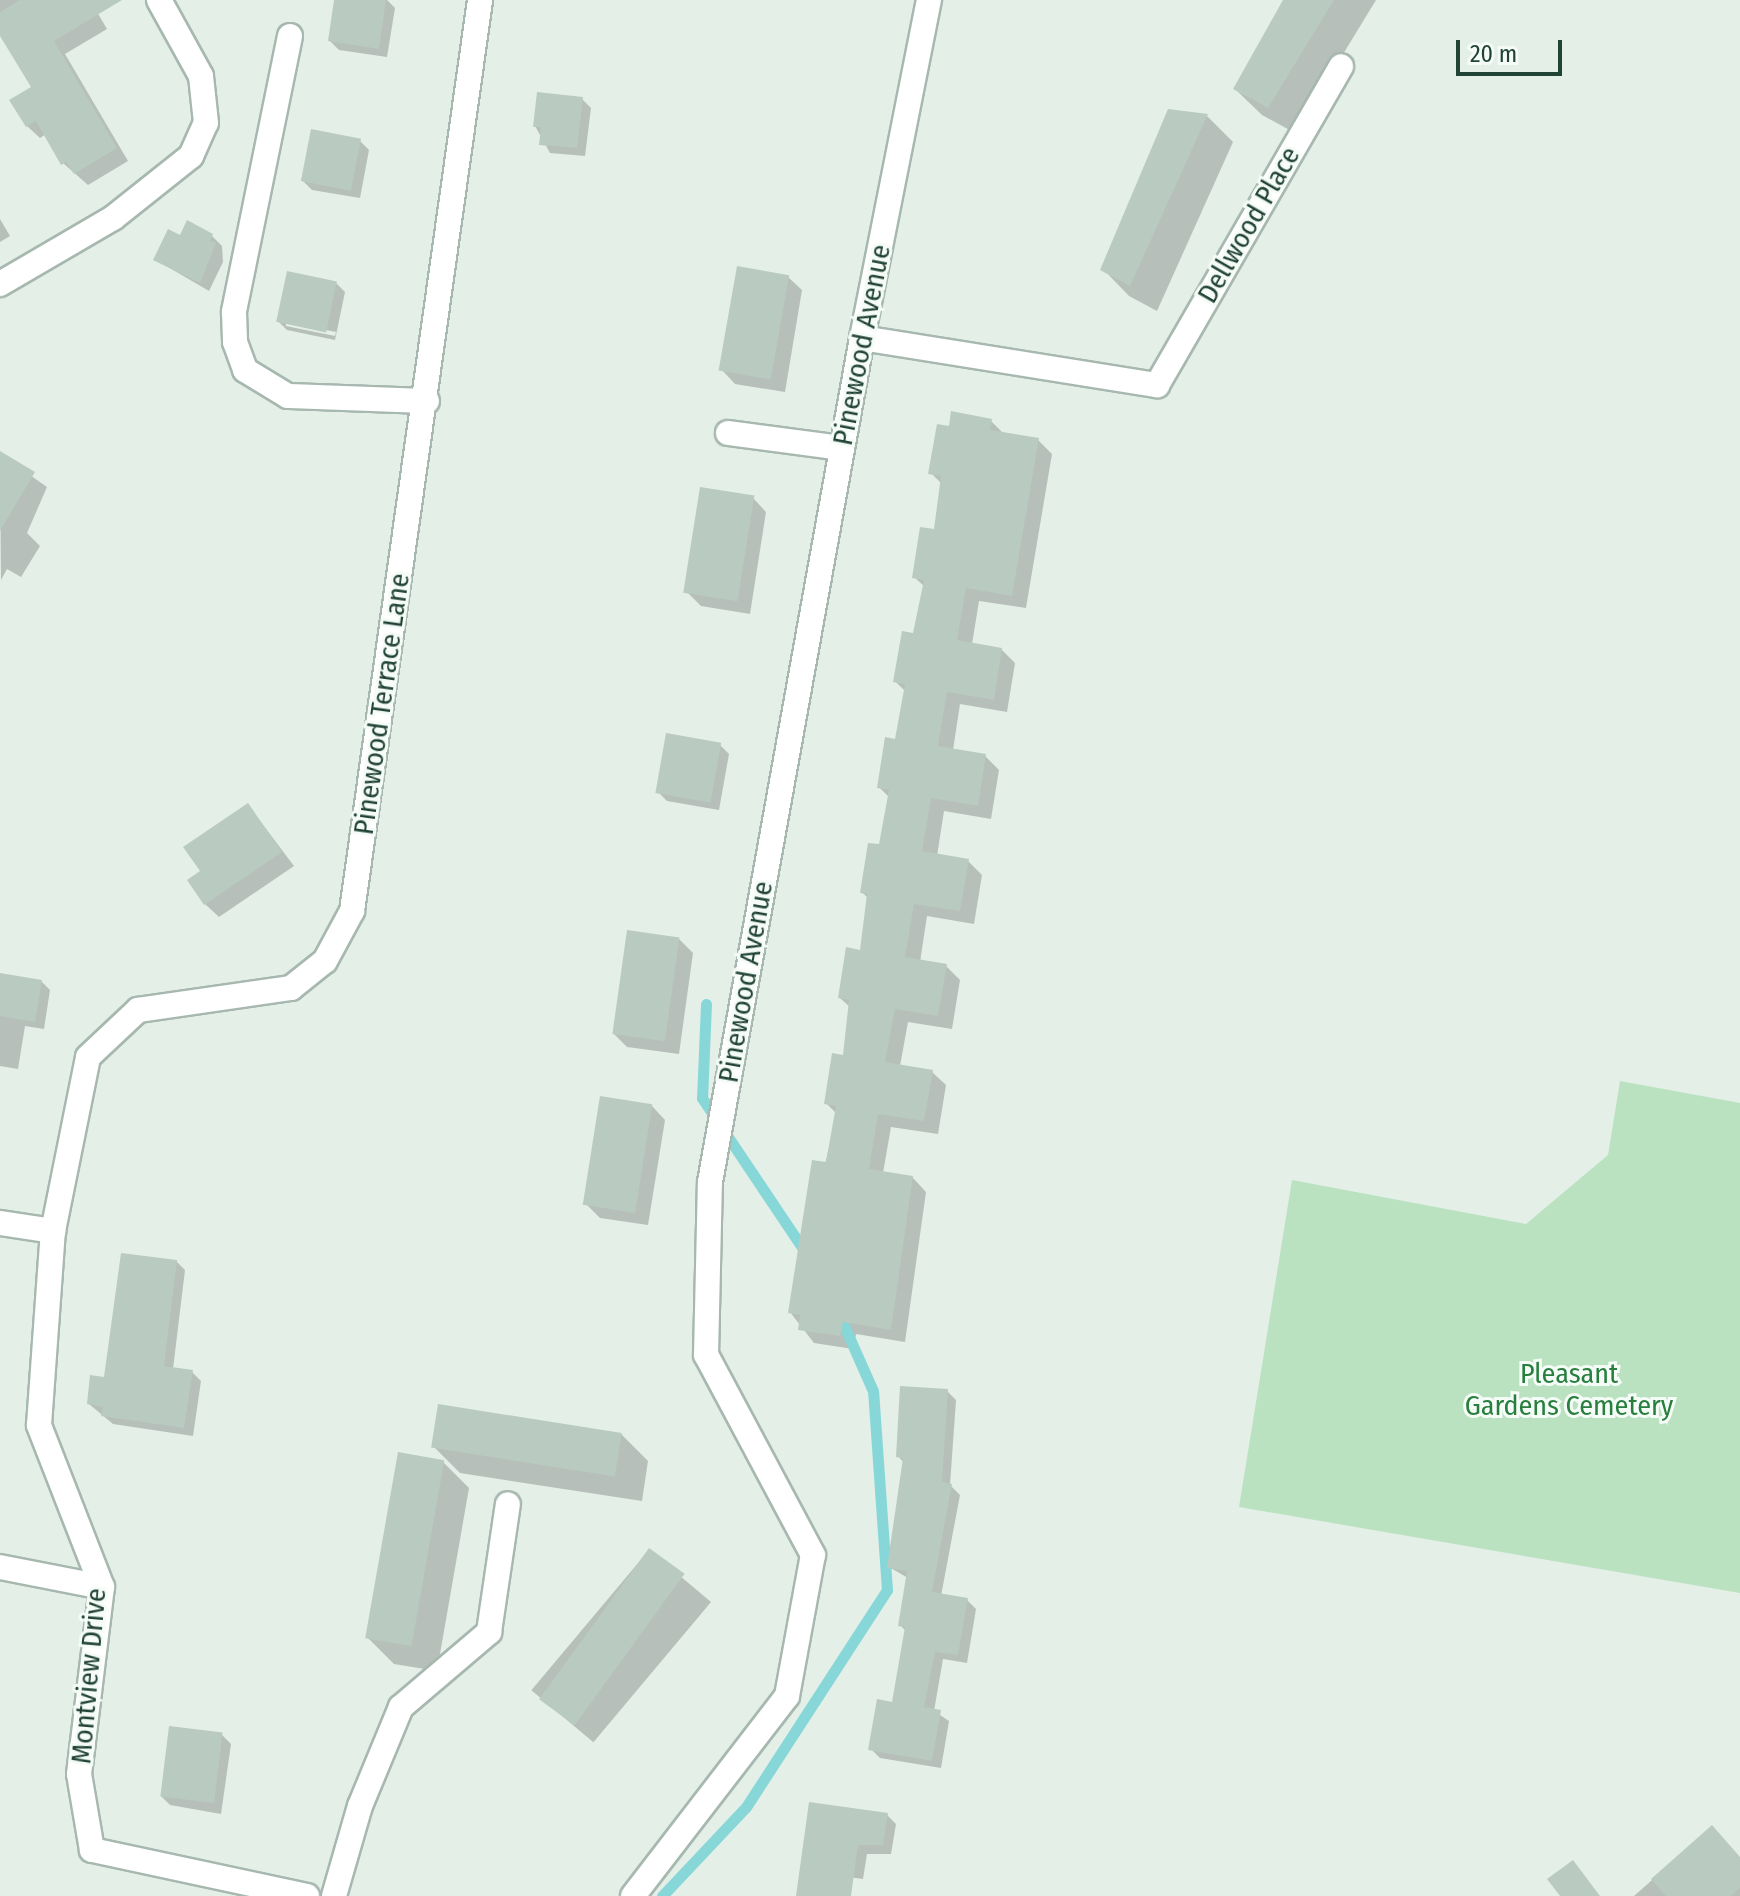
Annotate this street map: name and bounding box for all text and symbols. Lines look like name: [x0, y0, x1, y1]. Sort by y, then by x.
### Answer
scale bar: [1460, 24, 1566, 74]
text: 20 m: [1470, 40, 1517, 68]
street label: Dellwood Place: [1191, 141, 1307, 309]
street label: Pinewood Avenue: [826, 242, 898, 448]
street label: Pinewood Terrace Lane: [347, 571, 417, 837]
street label: Pinewood Avenue: [712, 879, 780, 1085]
park label: Pleasant Gardens Cemetery: [1465, 1357, 1673, 1423]
street label: Montview Drive: [65, 1587, 113, 1765]

